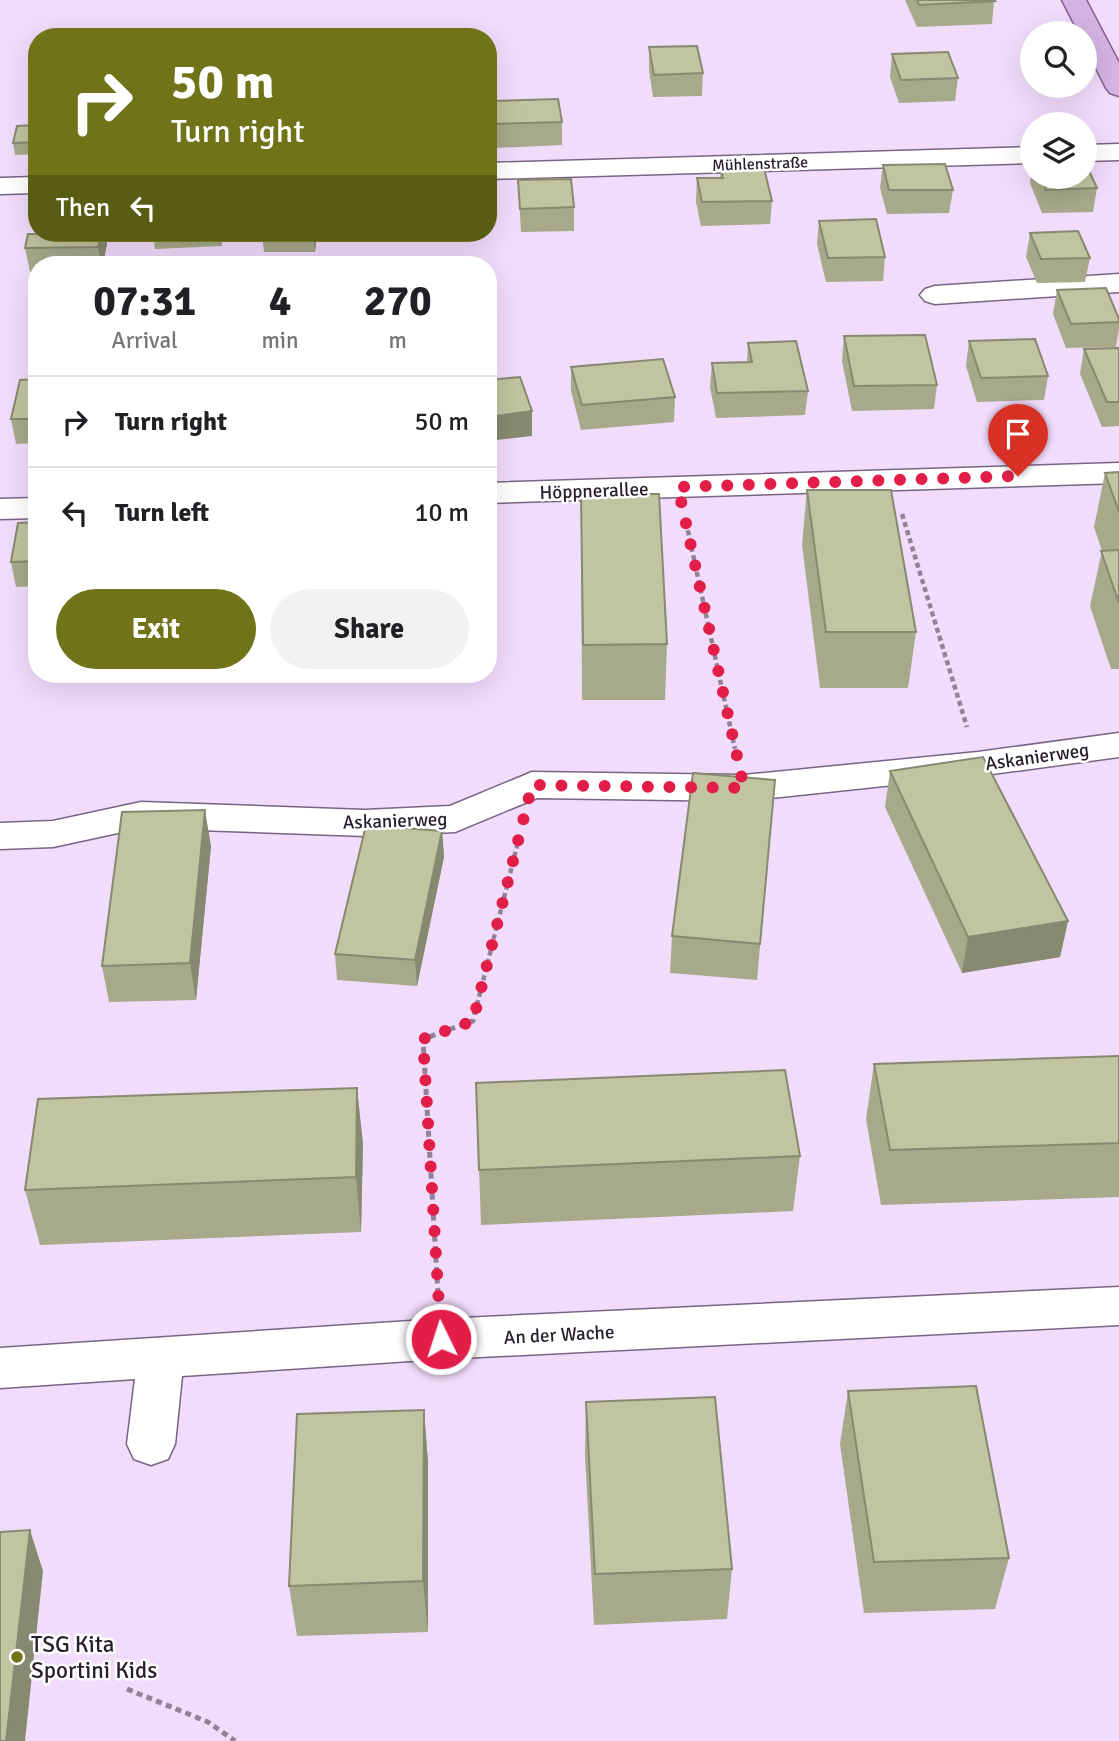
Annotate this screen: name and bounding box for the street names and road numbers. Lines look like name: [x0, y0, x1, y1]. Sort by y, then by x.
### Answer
street label: Mühlenstraße: [712, 152, 808, 176]
street label: Höppnerallee: [539, 477, 649, 505]
street label: Askanierweg: [984, 738, 1091, 776]
street label: Askanierweg: [342, 807, 448, 835]
street label: An der Wache: [503, 1320, 615, 1350]

